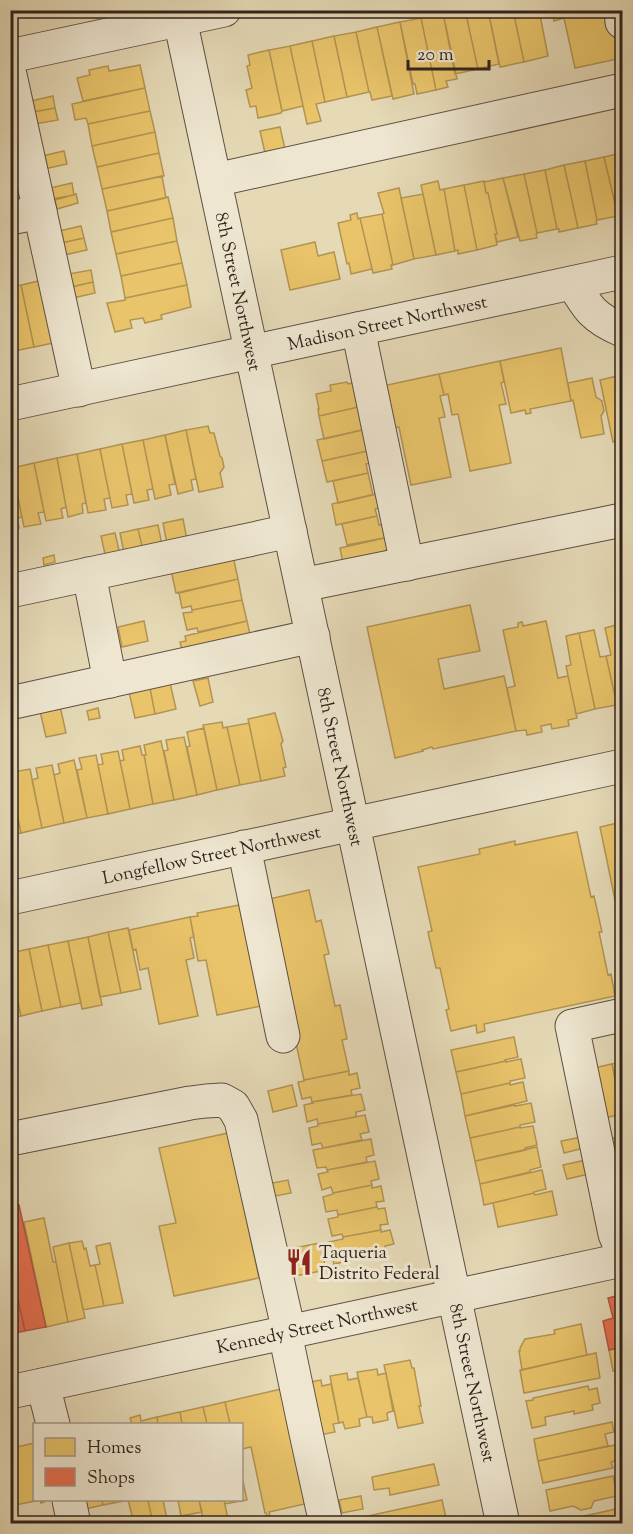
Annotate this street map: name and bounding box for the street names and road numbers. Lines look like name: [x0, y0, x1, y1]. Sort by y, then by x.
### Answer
street label: 8th Street Northwest: [207, 210, 266, 374]
street label: Madison Street Northwest: [286, 290, 490, 359]
street label: 8th Street Northwest: [309, 685, 368, 849]
street label: Longfellow Street Northwest: [100, 820, 323, 893]
street label: Kennedy Street Northwest: [214, 1293, 420, 1362]
street label: 8th Street Northwest: [441, 1301, 500, 1465]

